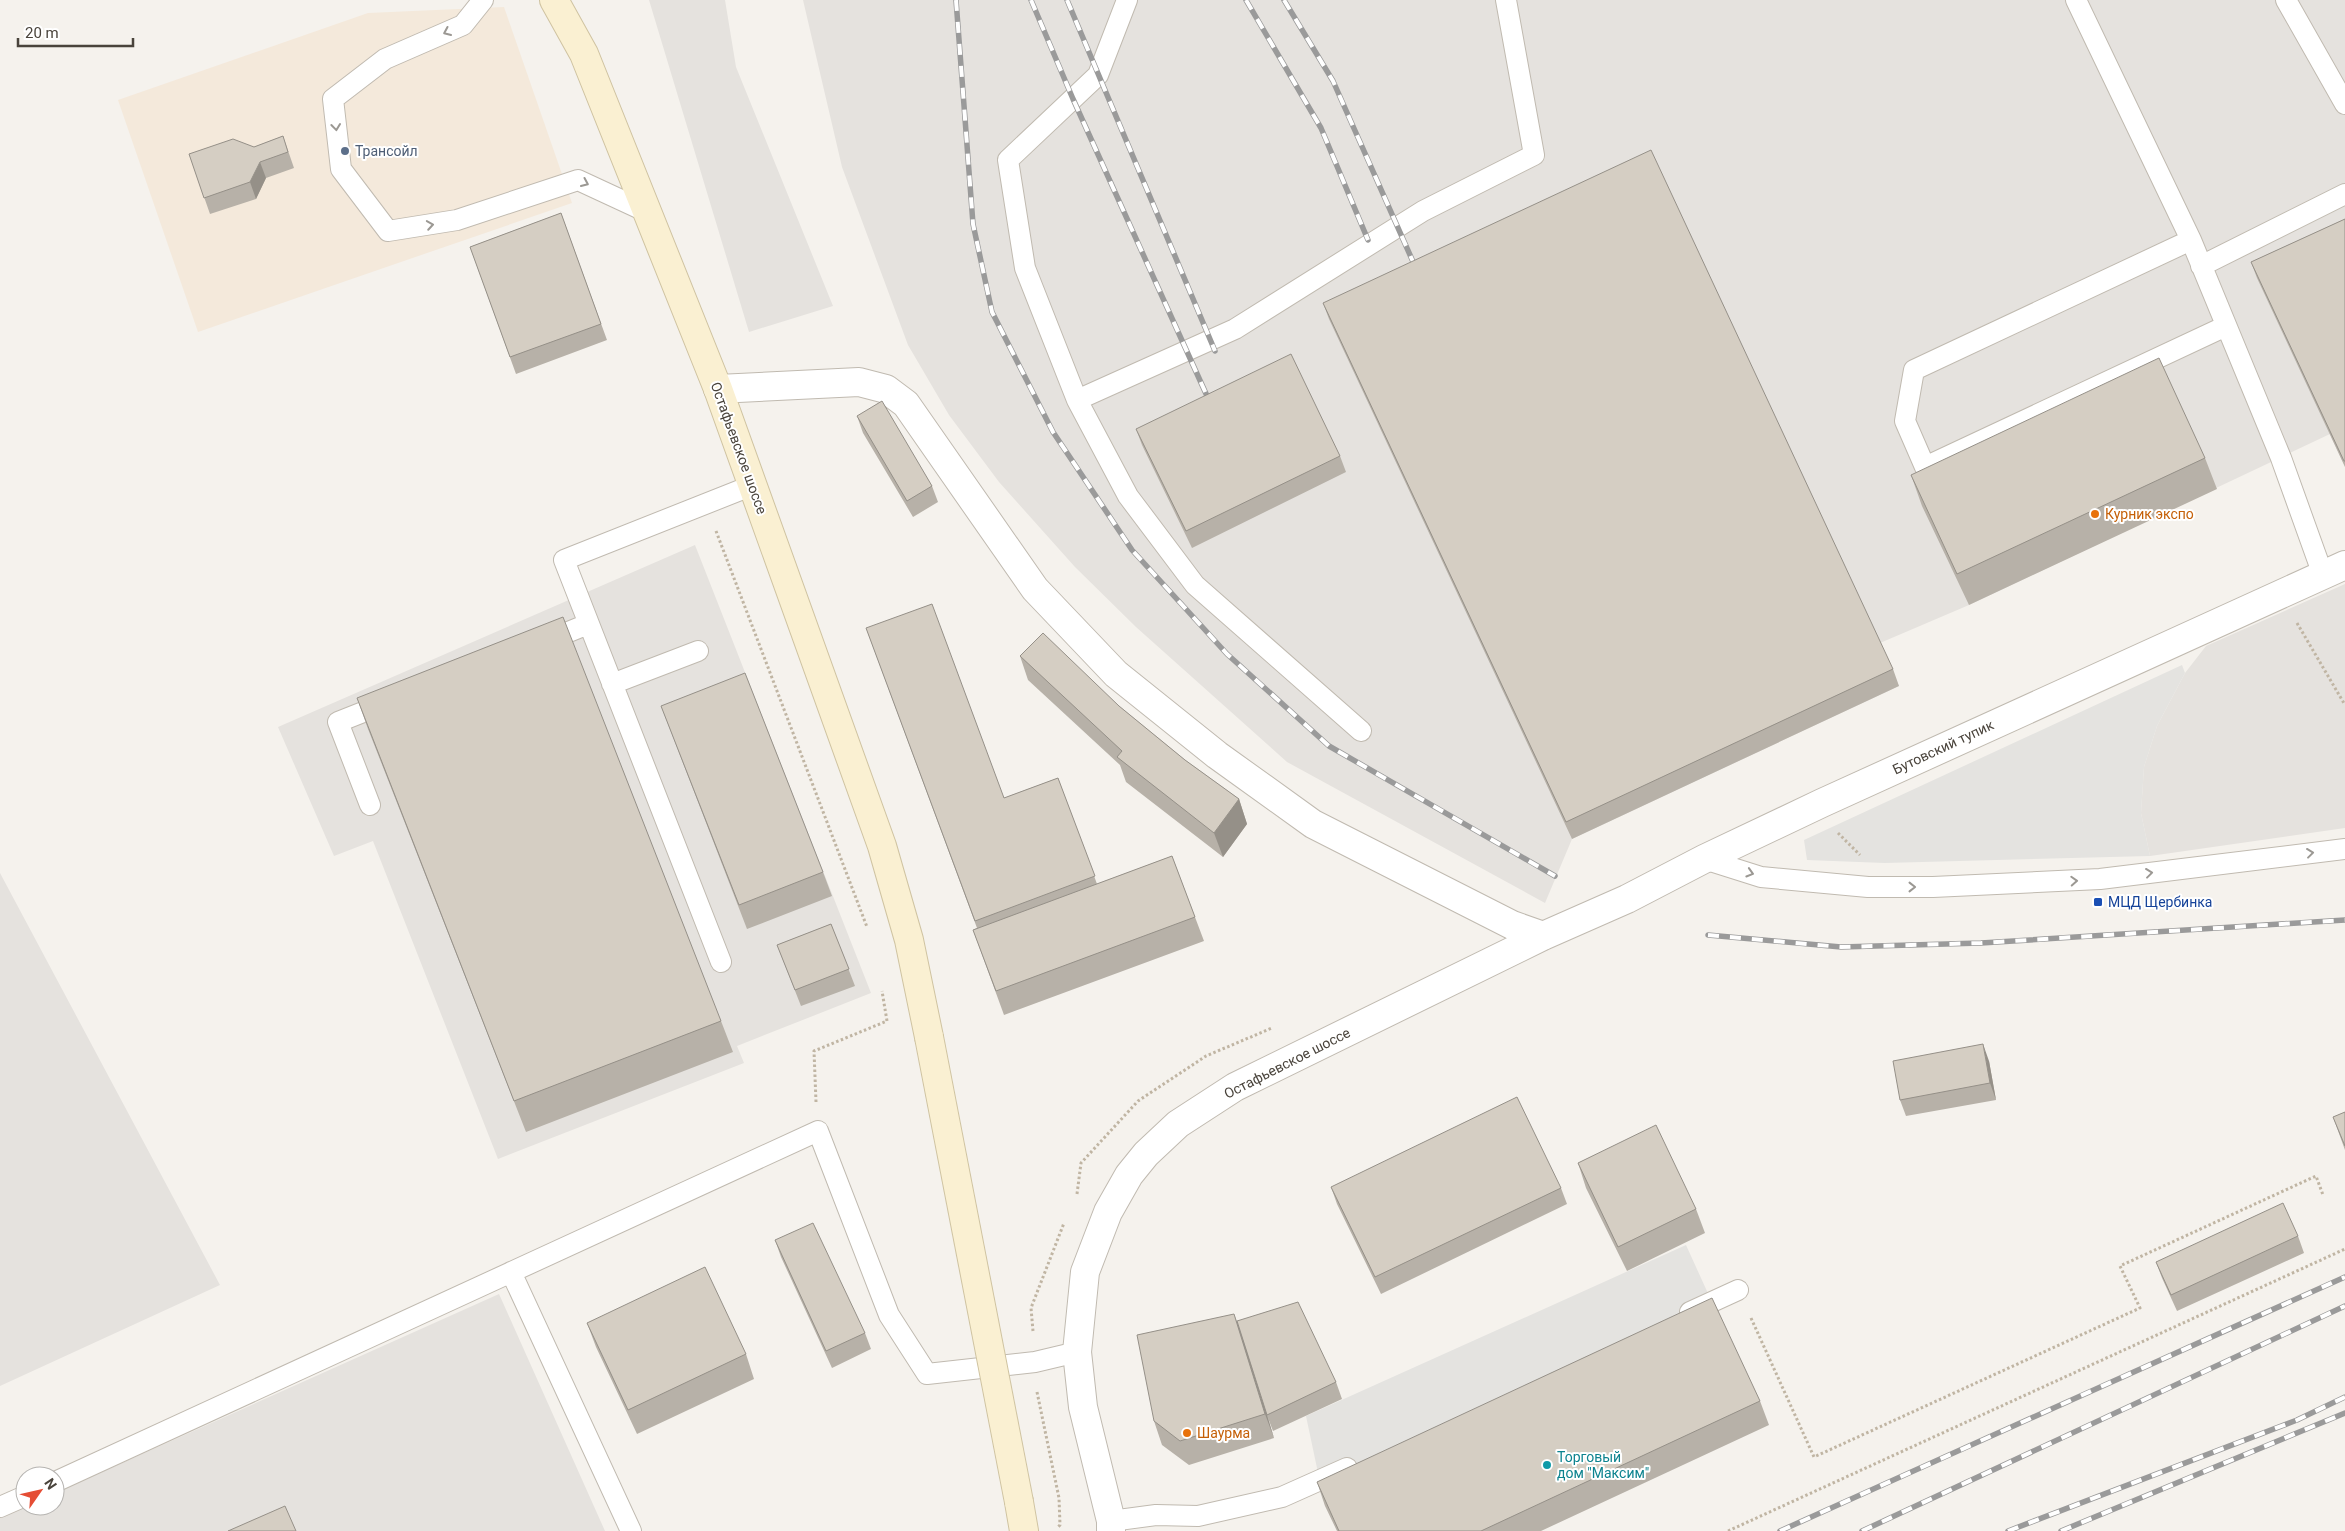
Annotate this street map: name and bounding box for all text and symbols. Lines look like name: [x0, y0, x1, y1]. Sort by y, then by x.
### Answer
scale bar: [18, 15, 132, 47]
text: 20 m: [25, 24, 59, 42]
one-way arrow: [443, 25, 452, 36]
one-way arrow: [330, 124, 341, 132]
place label: Трансойл: [355, 143, 418, 159]
marker: Трансойл: [339, 145, 351, 157]
one-way arrow: [580, 177, 589, 188]
one-way arrow: [426, 220, 435, 230]
street label: Остафьевское шоссе: [708, 380, 770, 516]
place label: Курник экспо: [2105, 506, 2194, 522]
marker: Курник экспо: [2089, 508, 2101, 520]
street label: Бутовский тупик: [1890, 716, 1996, 777]
one-way arrow: [2306, 848, 2314, 859]
one-way arrow: [1746, 868, 1754, 878]
one-way arrow: [2144, 869, 2153, 879]
one-way arrow: [2070, 875, 2078, 886]
one-way arrow: [1908, 882, 1916, 892]
place label: МЦД Щербинка: [2108, 894, 2212, 910]
marker: МЦД Щербинка: [2092, 896, 2104, 908]
street label: Остафьевское шоссе: [1221, 1024, 1353, 1102]
place label: Шаурма: [1197, 1425, 1250, 1441]
marker: Шаурма: [1181, 1427, 1193, 1439]
place label: Торговый дом "Максим": [1557, 1449, 1649, 1481]
marker: Торговый дом "Максим": [1541, 1459, 1553, 1471]
north arrow: [15, 1466, 65, 1516]
text: N: [41, 1475, 60, 1492]

